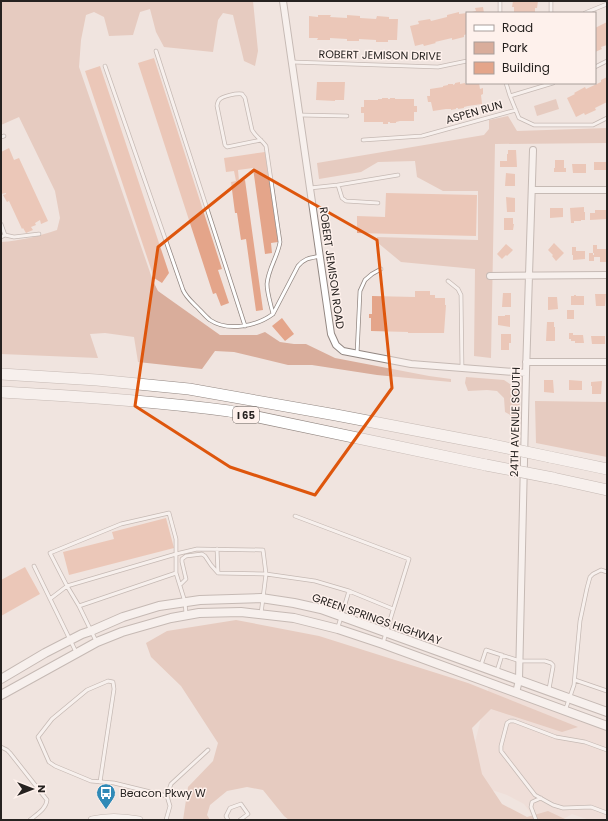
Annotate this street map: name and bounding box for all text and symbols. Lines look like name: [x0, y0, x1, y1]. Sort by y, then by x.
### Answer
legend: [466, 12, 596, 84]
text: Road: [502, 19, 533, 36]
text: Park: [502, 39, 529, 56]
street label: ROBERT JEMISON DRIVE: [318, 46, 442, 64]
text: Building: [502, 59, 550, 76]
street label: ASPEN RUN: [444, 96, 504, 128]
street label: ROBERT JEMISON ROAD: [316, 206, 349, 330]
street label: 24TH AVENUE SOUTH: [506, 367, 524, 477]
road number: I 65: [233, 407, 259, 423]
street label: GREEN SPRINGS HIGHWAY: [310, 589, 445, 649]
north arrow: [12, 769, 52, 809]
bus stop icon: Beacon Pkwy W: [95, 782, 117, 810]
text: N: [34, 785, 50, 793]
place label: Beacon Pkwy W: [120, 785, 206, 801]

